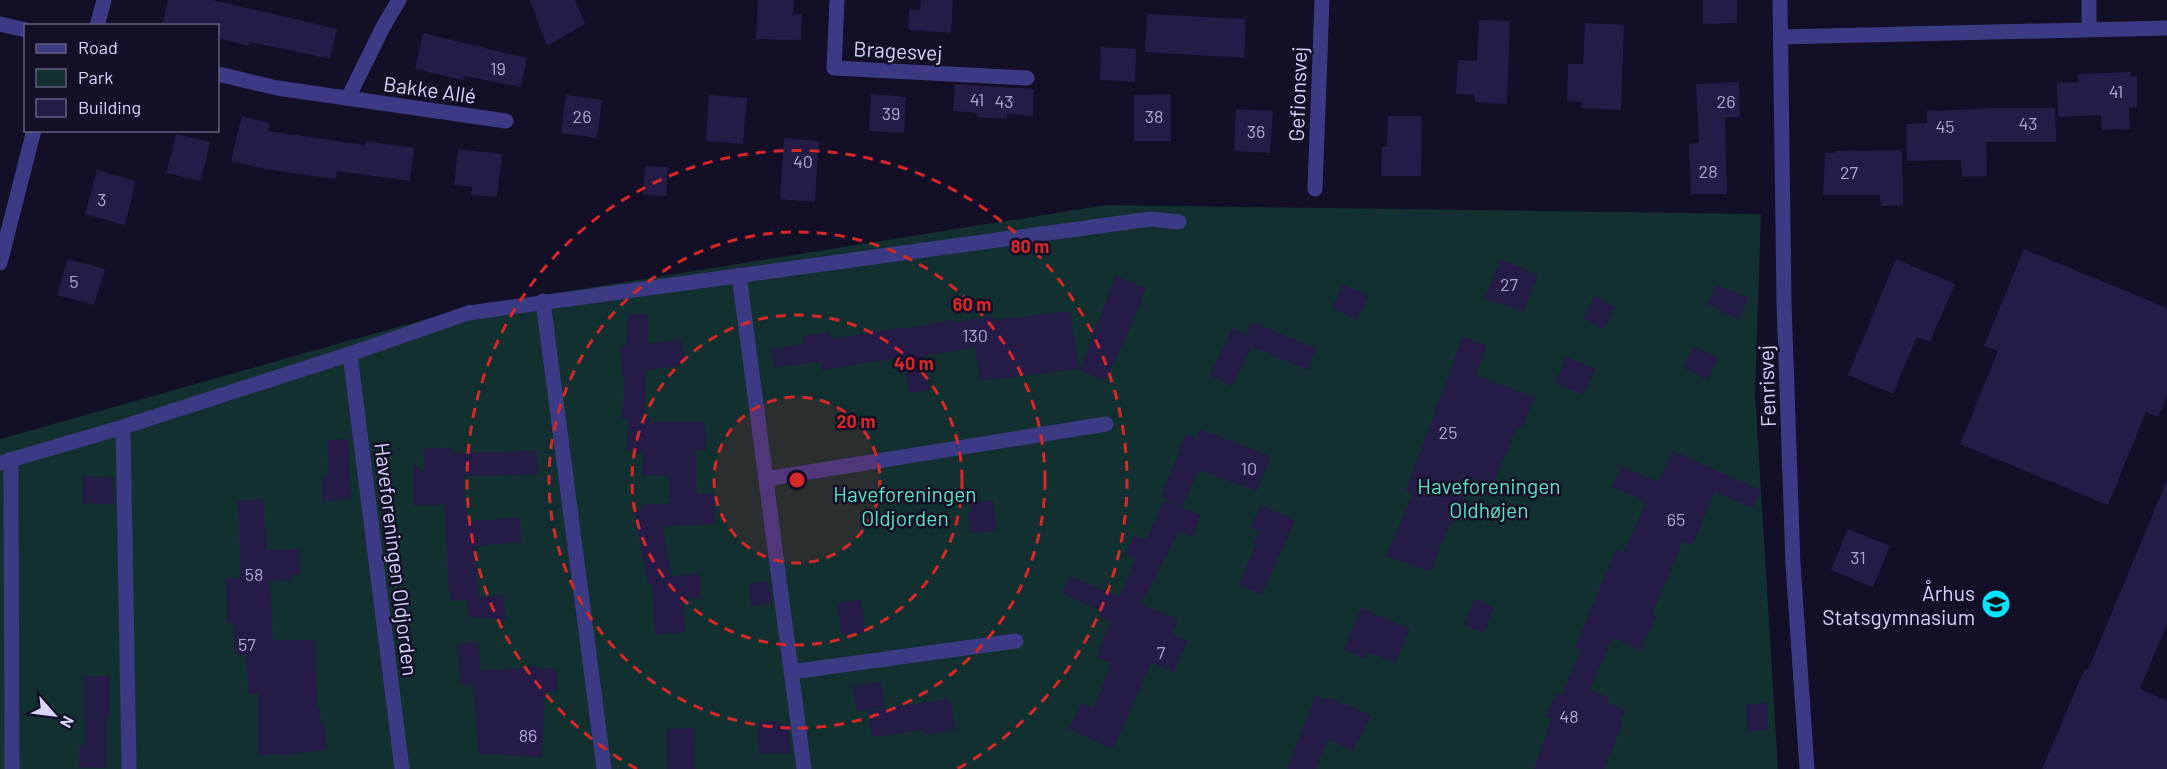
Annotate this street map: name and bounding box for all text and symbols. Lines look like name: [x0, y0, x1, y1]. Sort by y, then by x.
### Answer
legend: [24, 24, 219, 132]
street label: Bragesvej: [853, 35, 943, 65]
text: Road: [78, 36, 118, 58]
street label: Gefionsvej: [1283, 46, 1311, 142]
house number: 19: [490, 57, 506, 79]
text: Park: [78, 66, 113, 88]
street label: Bakke Allé: [382, 70, 478, 108]
house number: 41: [2109, 80, 2123, 102]
house number: 41: [970, 88, 984, 110]
house number: 43: [994, 90, 1014, 112]
house number: 26: [1717, 90, 1735, 112]
text: Building: [78, 96, 141, 118]
house number: 39: [882, 102, 900, 124]
house number: 26: [573, 105, 591, 127]
house number: 38: [1145, 105, 1163, 127]
house number: 43: [2018, 112, 2038, 134]
house number: 45: [1935, 115, 1955, 137]
house number: 36: [1247, 120, 1265, 142]
house number: 40: [793, 150, 813, 172]
house number: 28: [1698, 160, 1718, 182]
house number: 27: [1840, 161, 1859, 183]
house number: 3: [97, 188, 107, 210]
text: 80 m: [1011, 235, 1049, 257]
house number: 5: [69, 270, 79, 292]
house number: 27: [1500, 273, 1519, 295]
text: 60 m: [953, 293, 991, 315]
house number: 130: [962, 324, 988, 346]
street label: Fenrisvej: [1752, 345, 1780, 427]
text: 40 m: [894, 352, 934, 374]
text: 20 m: [837, 410, 875, 432]
house number: 25: [1439, 421, 1457, 443]
street label: Haveforeningen Oldjorden: [370, 441, 424, 677]
house number: 10: [1241, 457, 1257, 479]
centre of rings: [787, 470, 807, 490]
park label: Haveforeningen Oldhøjen: [1417, 473, 1561, 522]
park label: Haveforeningen Oldjorden: [833, 481, 977, 530]
house number: 65: [1667, 508, 1685, 530]
house number: 31: [1850, 546, 1866, 568]
house number: 58: [245, 563, 263, 585]
place label: Århus Statsgymnasium: [1822, 580, 1975, 629]
school or university icon: Århus Statsgymnasium: [1980, 588, 2012, 620]
house number: 57: [238, 633, 256, 655]
house number: 7: [1157, 641, 1166, 663]
north arrow: [24, 685, 84, 745]
house number: 48: [1559, 705, 1579, 727]
text: N: [57, 713, 79, 731]
house number: 86: [519, 724, 537, 746]

